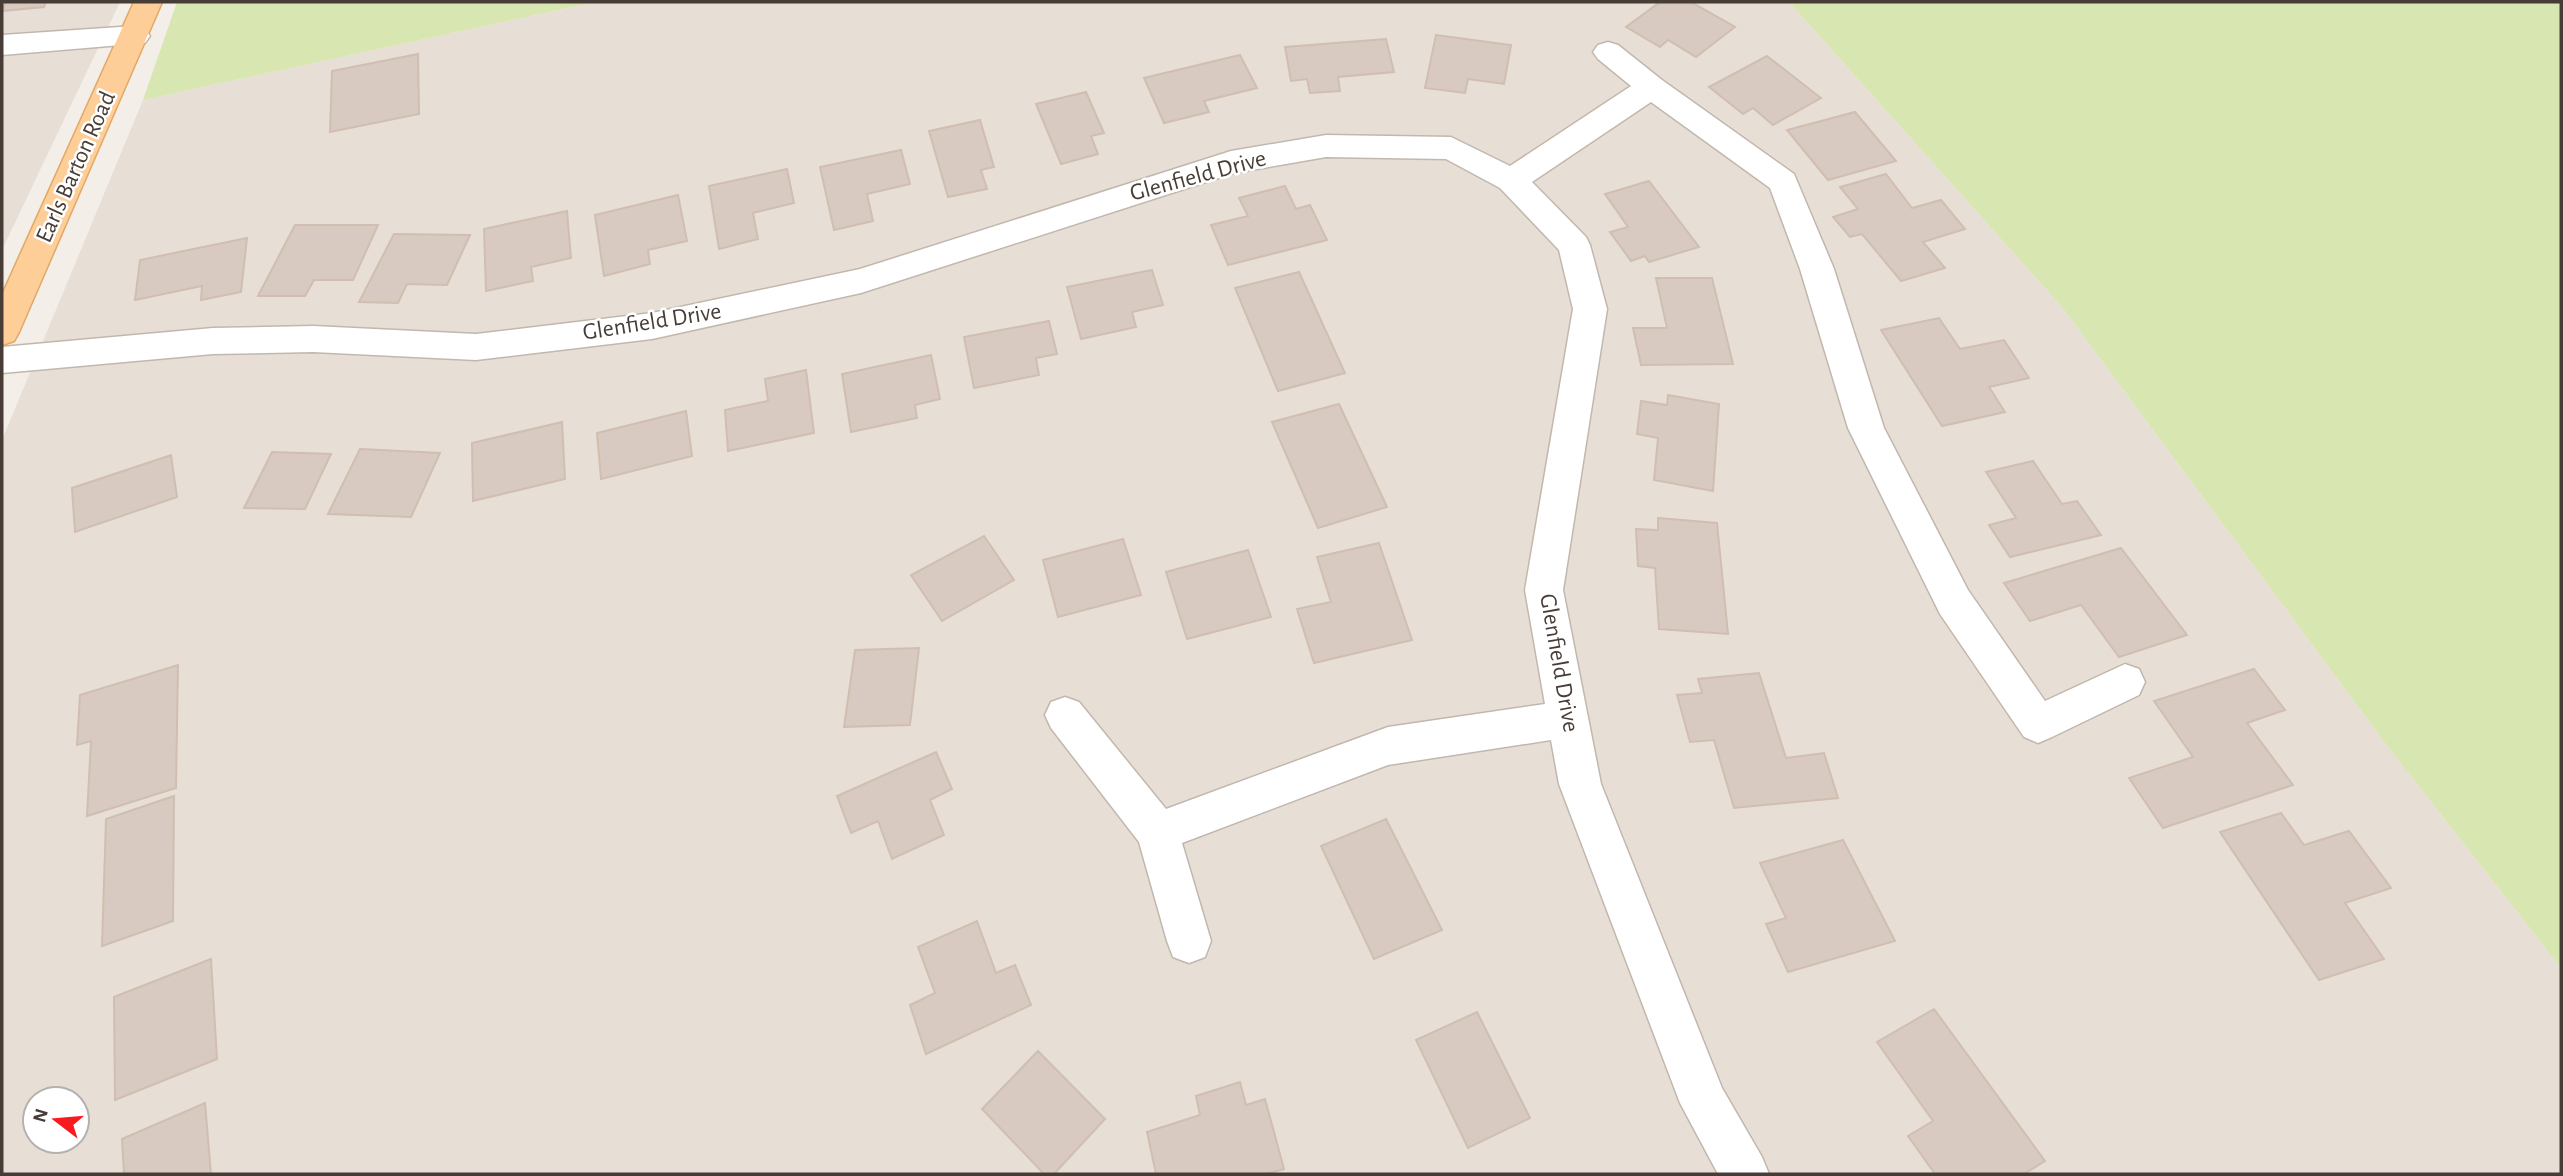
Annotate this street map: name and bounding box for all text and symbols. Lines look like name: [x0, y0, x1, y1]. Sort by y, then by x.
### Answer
street label: Earls Barton Road: [32, 88, 120, 246]
street label: Glenfield Drive: [1127, 146, 1269, 206]
street label: Glenfield Drive: [581, 299, 723, 345]
street label: Glenfield Drive: [1535, 592, 1583, 734]
north arrow: [21, 1085, 91, 1155]
text: N: [30, 1107, 52, 1125]

